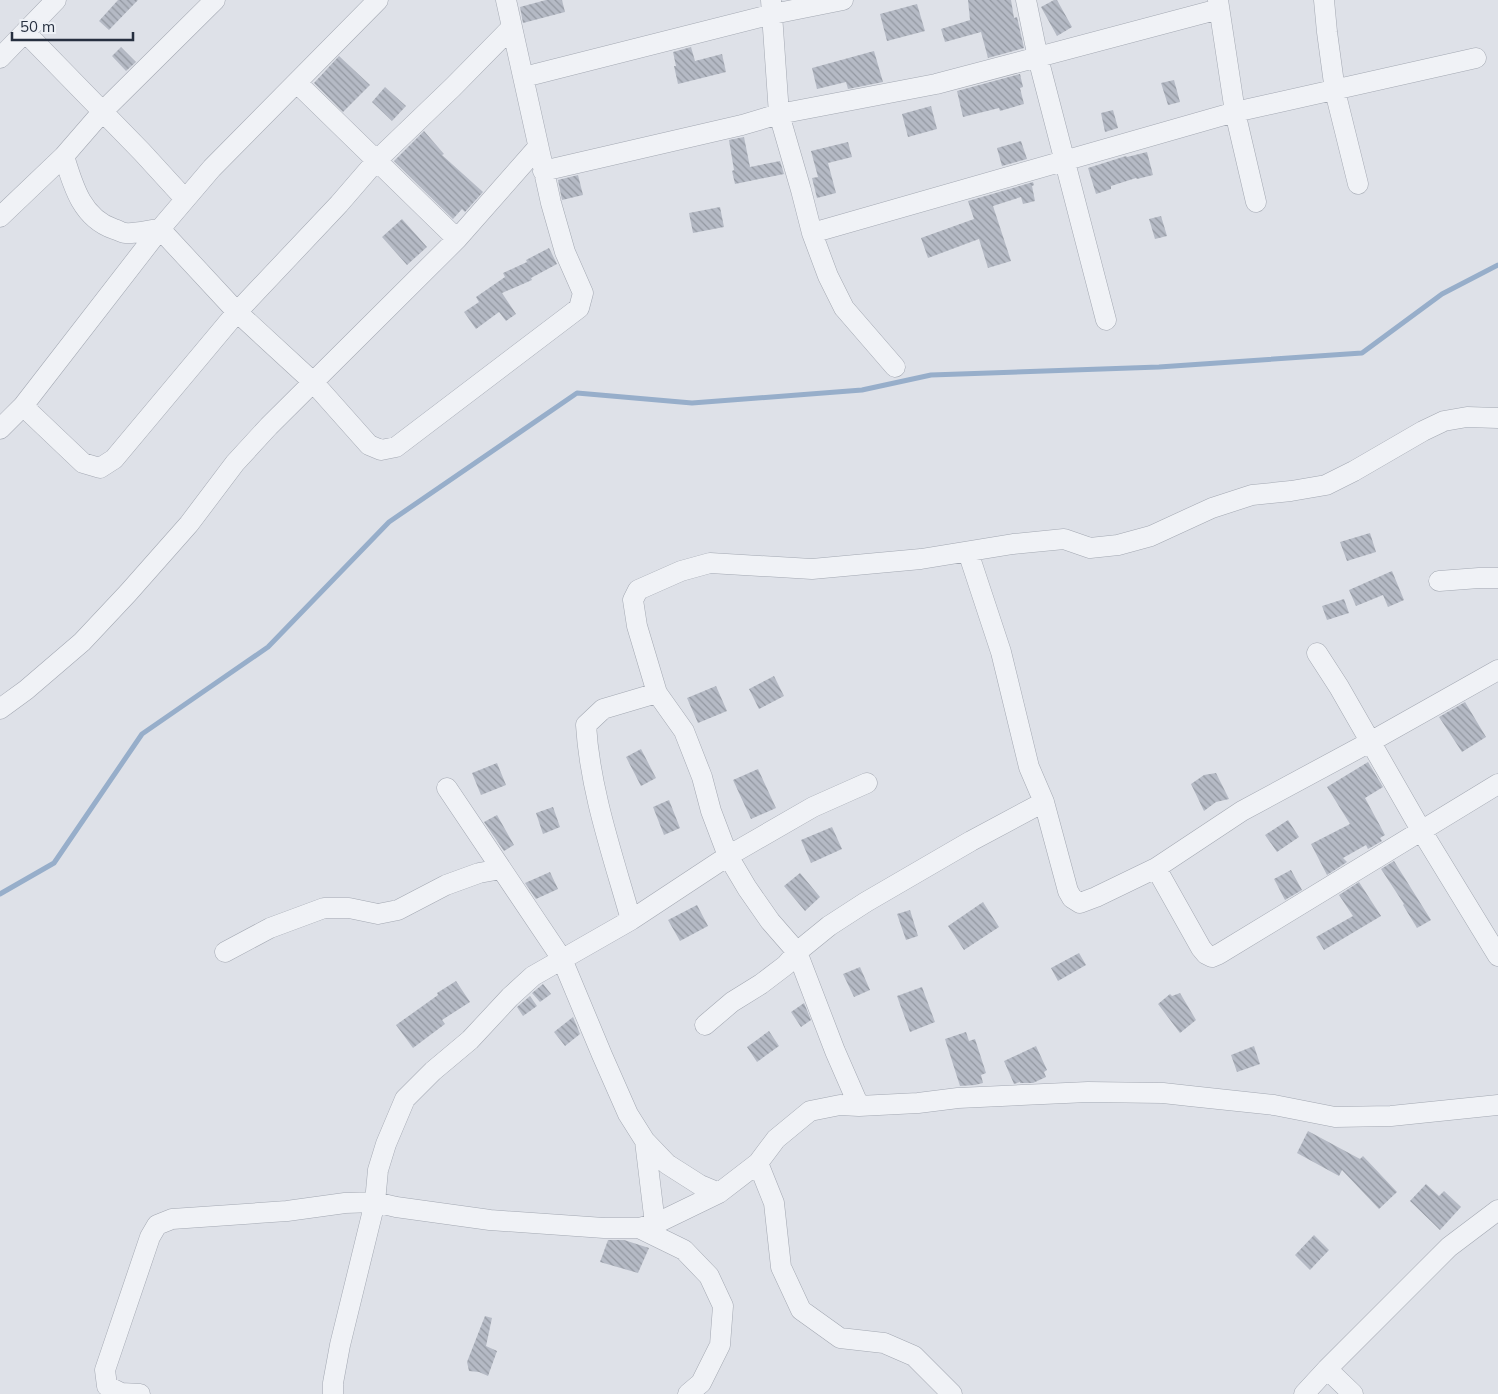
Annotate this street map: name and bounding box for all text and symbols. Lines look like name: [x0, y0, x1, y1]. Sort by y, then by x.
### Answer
scale bar: [12, 10, 134, 42]
text: 50 m: [20, 17, 55, 36]

